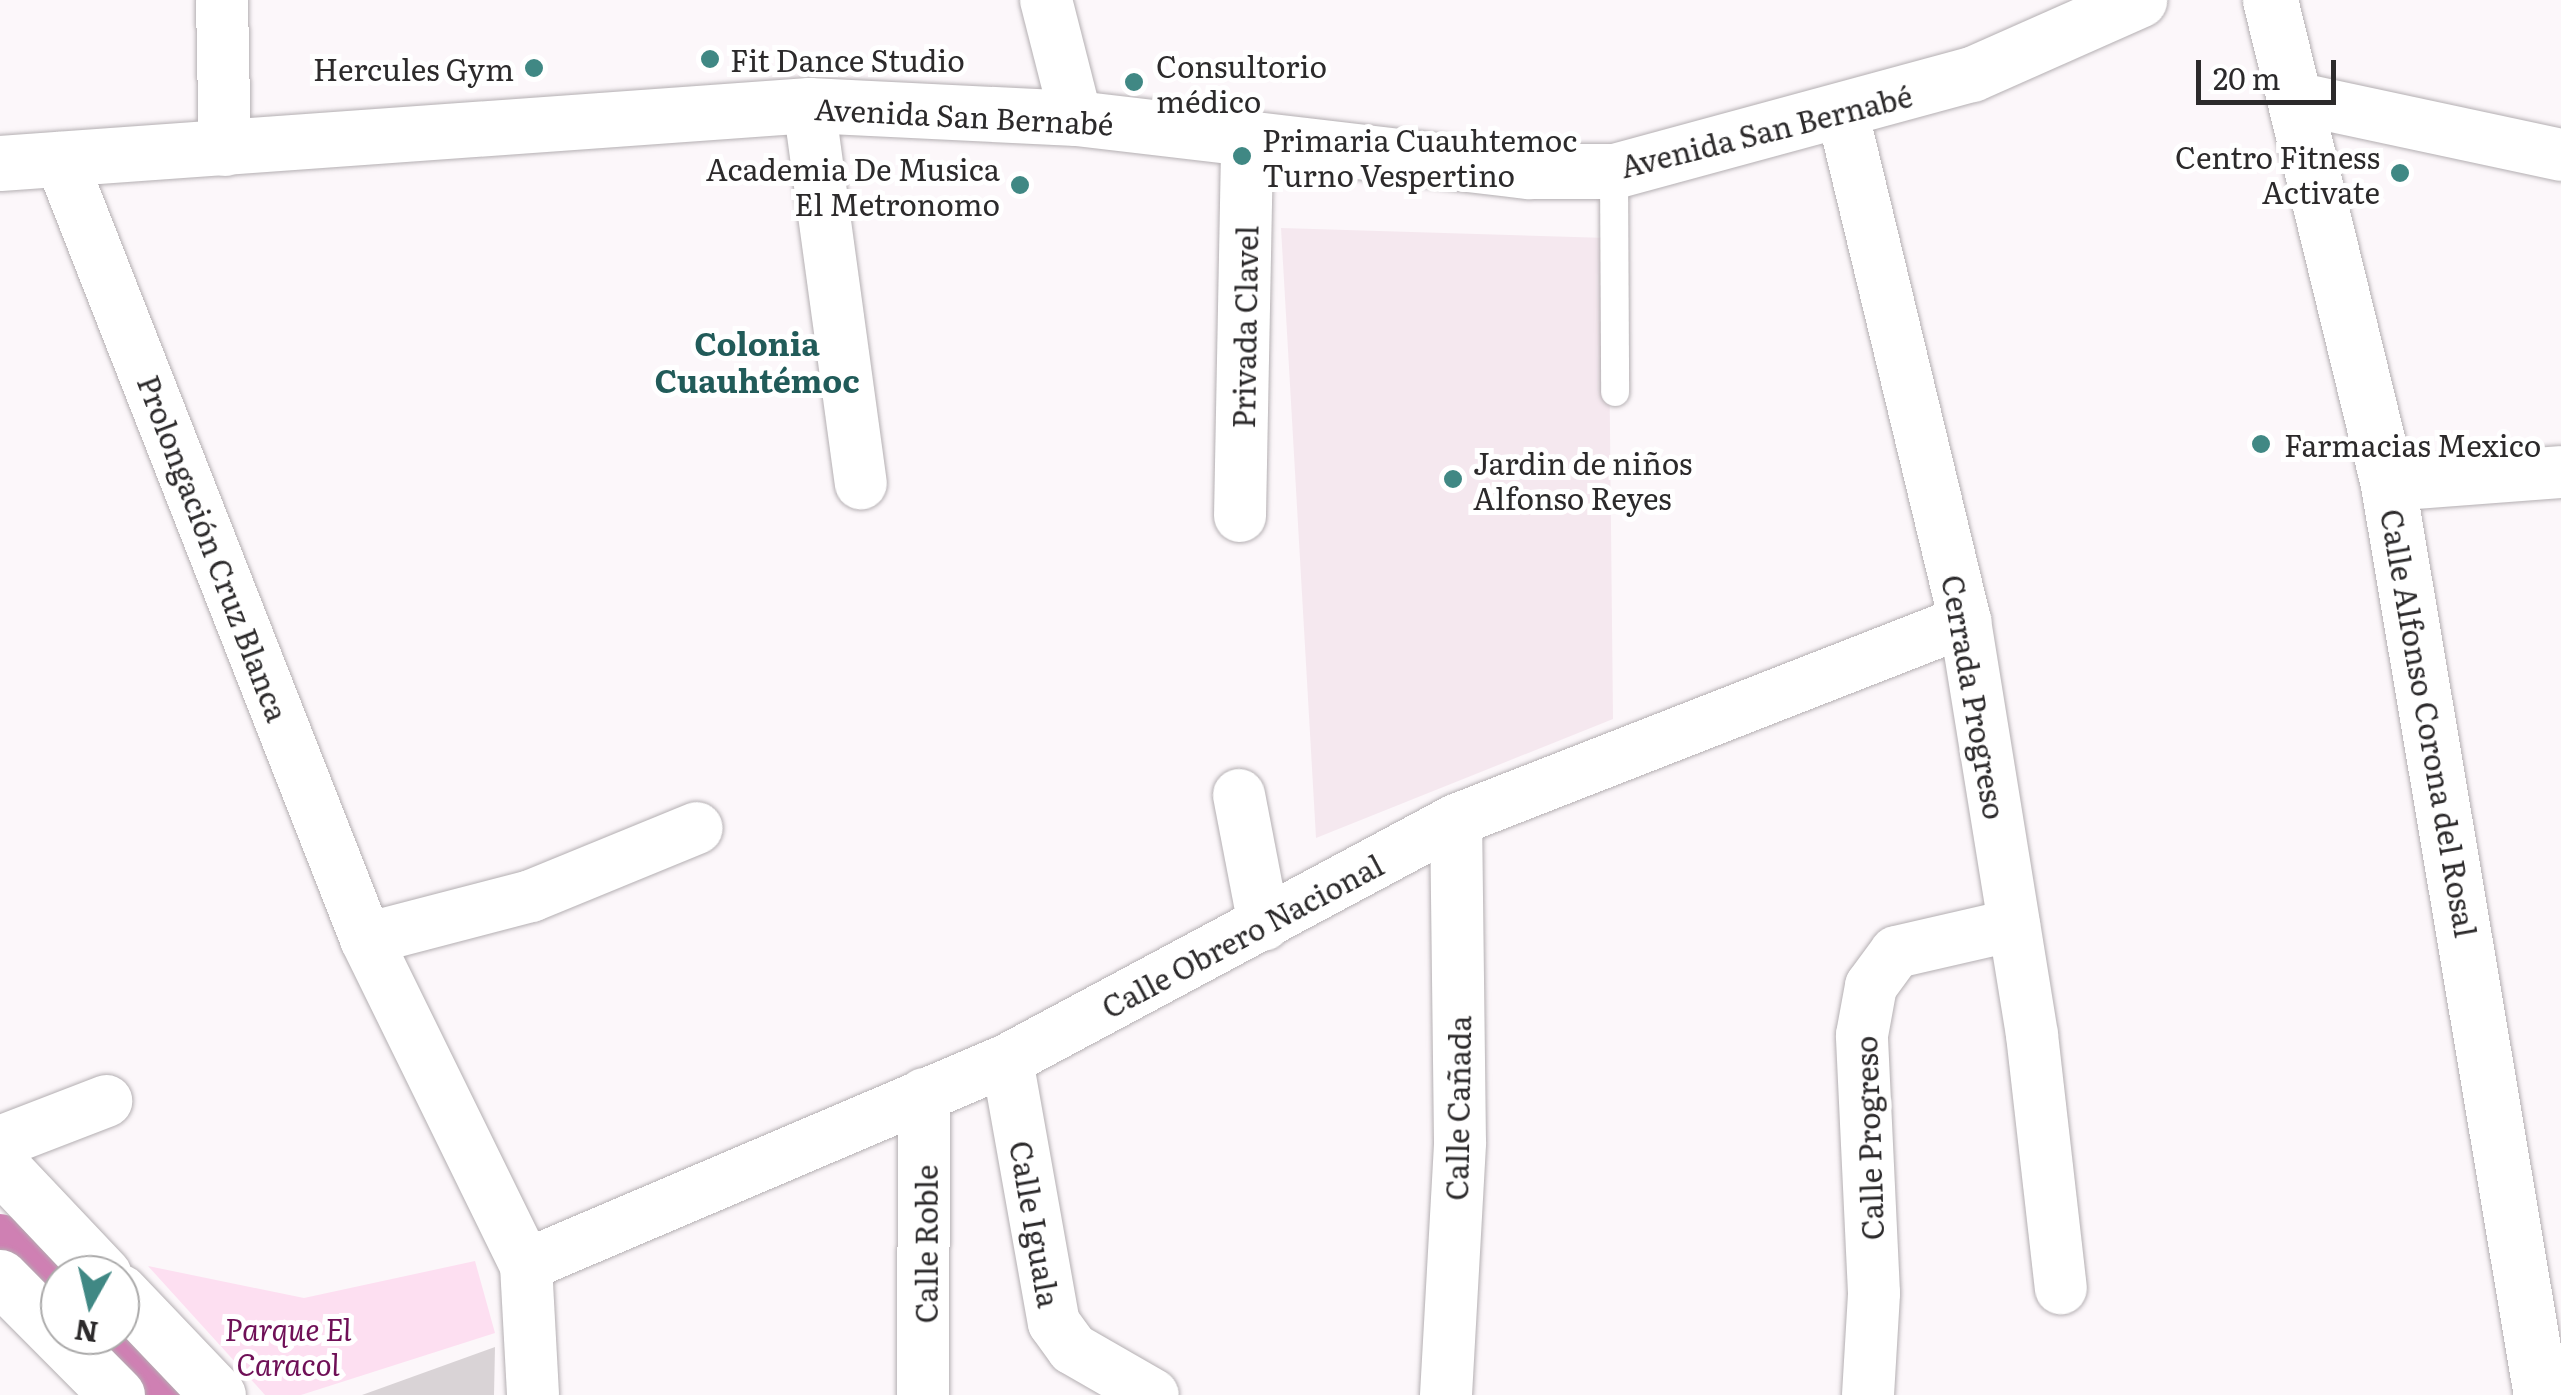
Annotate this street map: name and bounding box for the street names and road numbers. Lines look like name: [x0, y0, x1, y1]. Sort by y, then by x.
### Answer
street label: Avenida San Bernabé: [1616, 76, 1916, 184]
street label: Avenida San Bernabé: [813, 89, 1115, 141]
street label: Privada Clavel: [1224, 225, 1264, 429]
street label: Prolongación Cruz Blanca: [131, 370, 297, 726]
street label: Calle Alfonso Corona del Rosal: [2375, 506, 2485, 940]
street label: Cerrada Progreso: [1936, 572, 2014, 822]
street label: Calle Obrero Nacional: [1095, 846, 1389, 1024]
street label: Calle Cañada: [1437, 1015, 1477, 1201]
street label: Calle Progreso: [1846, 1035, 1890, 1241]
street label: Calle Iguala: [1004, 1138, 1068, 1310]
street label: Calle Roble: [907, 1165, 943, 1323]

